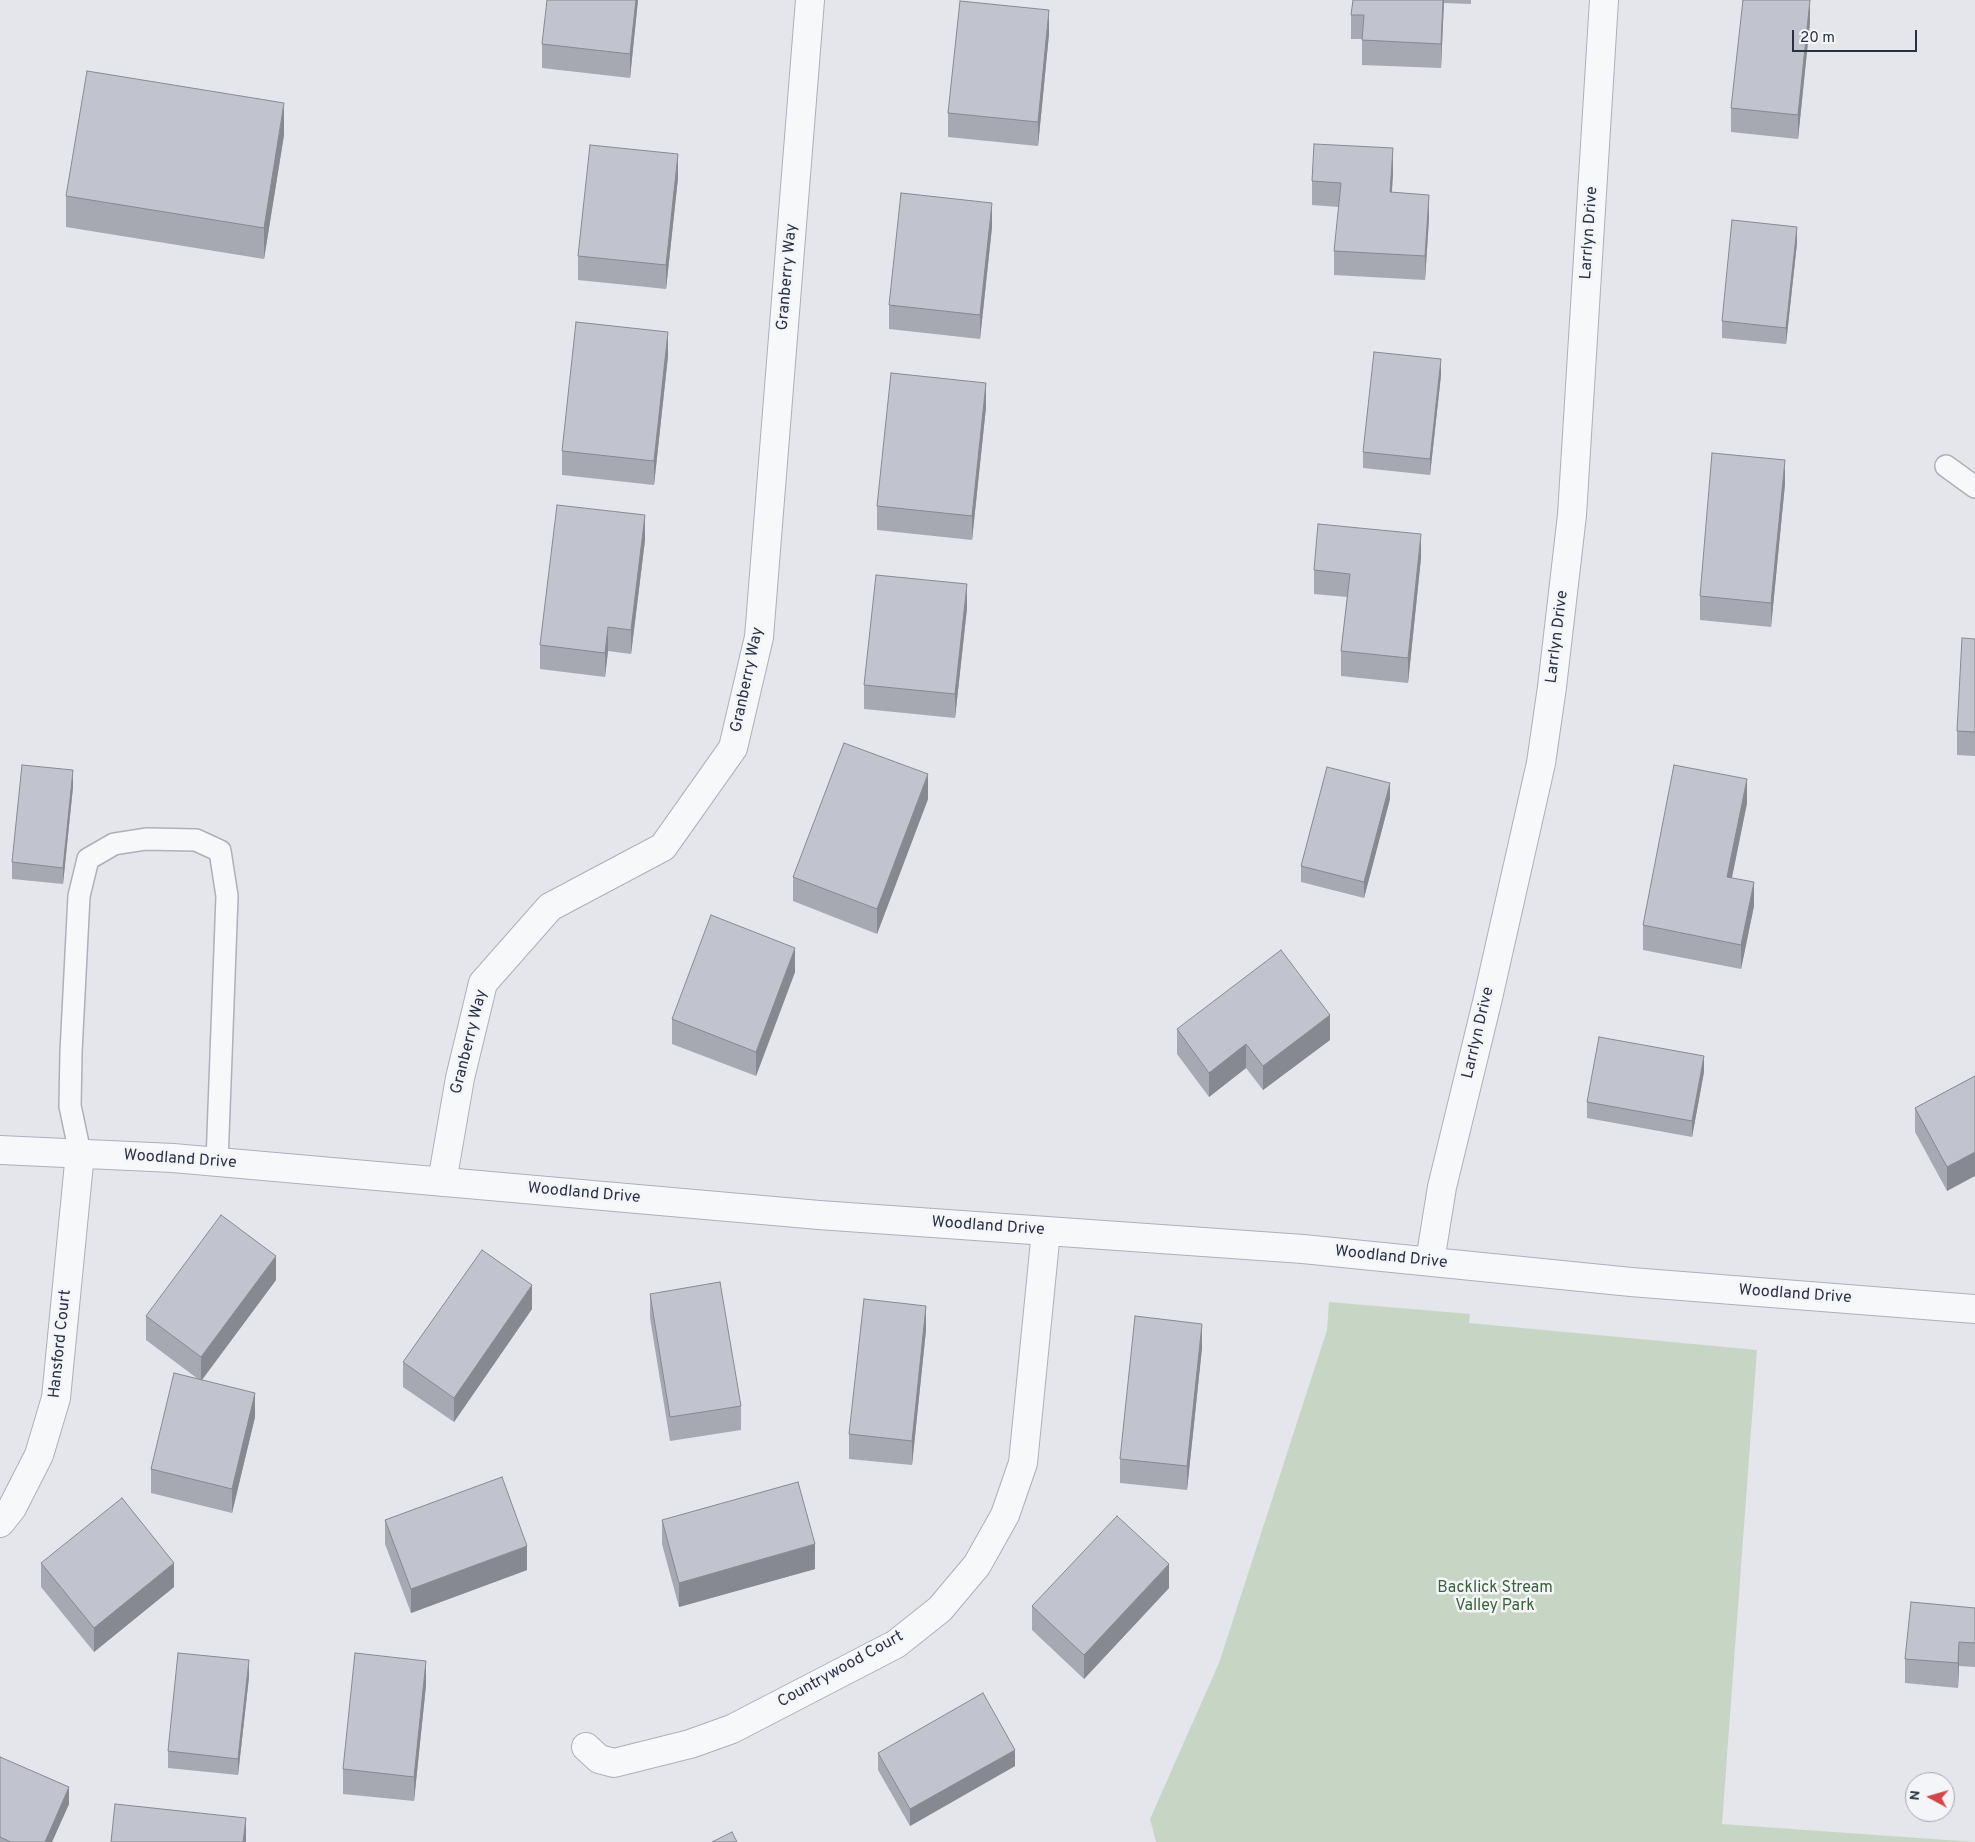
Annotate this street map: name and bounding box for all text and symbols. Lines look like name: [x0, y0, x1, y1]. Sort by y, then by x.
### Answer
scale bar: [1795, 20, 1920, 52]
text: 20 m: [1800, 29, 1835, 48]
street label: Larrlyn Drive: [1577, 186, 1603, 280]
street label: Granberry Way: [774, 223, 802, 331]
street label: Larrlyn Drive: [1543, 590, 1573, 684]
street label: Granberry Way: [727, 626, 769, 734]
street label: Larrlyn Drive: [1459, 985, 1499, 1081]
street label: Granberry Way: [448, 988, 492, 1096]
street label: Woodland Drive: [123, 1146, 237, 1174]
street label: Woodland Drive: [527, 1180, 641, 1208]
street label: Woodland Drive: [931, 1213, 1045, 1241]
street label: Woodland Drive: [1334, 1243, 1448, 1273]
street label: Woodland Drive: [1738, 1281, 1852, 1309]
street label: Hansford Court: [46, 1289, 76, 1399]
park label: Backlick Stream Valley Park: [1437, 1579, 1553, 1617]
street label: Countrywood Court: [775, 1627, 907, 1713]
north arrow: [1905, 1772, 1955, 1822]
text: N: [1907, 1790, 1925, 1801]

